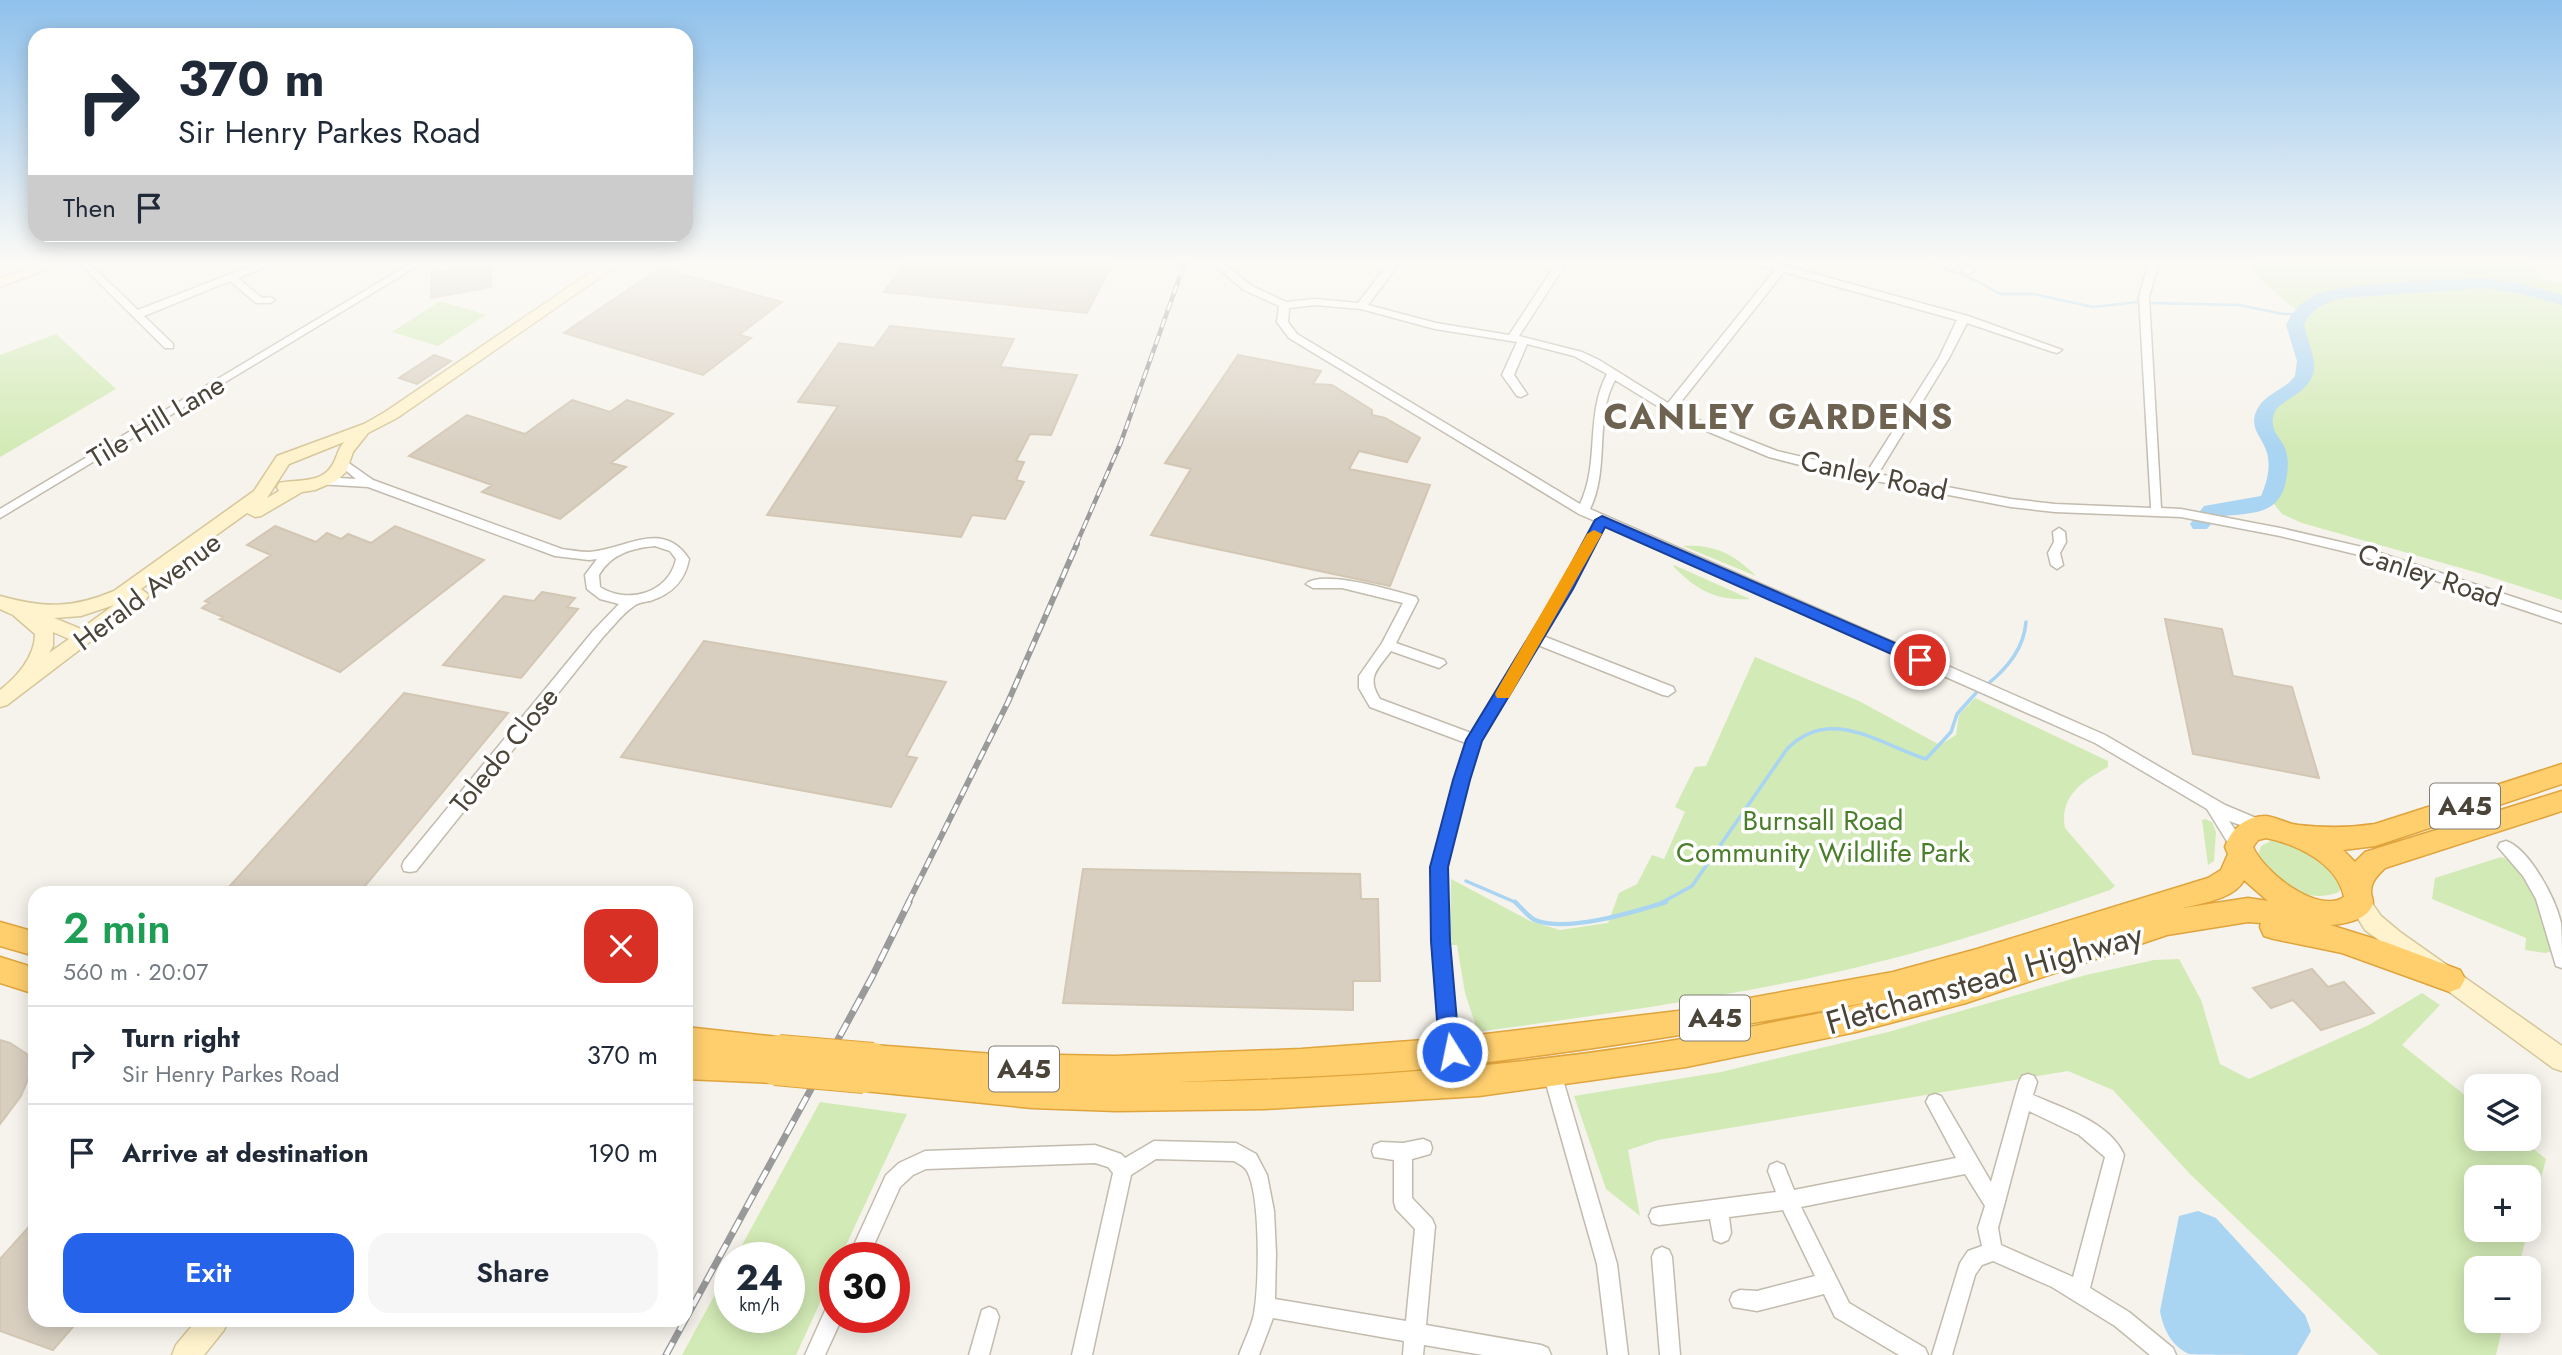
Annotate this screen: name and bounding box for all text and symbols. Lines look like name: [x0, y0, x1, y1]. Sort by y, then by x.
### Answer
text: 370 m: [178, 44, 325, 114]
icon: right: [63, 56, 154, 147]
text: Sir Henry Parkes Road: [178, 109, 481, 155]
text: Then: [63, 189, 116, 227]
icon: arrive: [130, 189, 168, 227]
street label: Tile Hill Lane: [80, 364, 233, 478]
district label: CANLEY GARDENS: [1604, 392, 1954, 442]
street label: Canley Road: [1797, 440, 1951, 511]
street label: Herald Avenue: [65, 522, 230, 661]
street label: Canley Road: [2353, 533, 2507, 618]
pin: [1890, 630, 1950, 690]
icon: arrive: [1901, 641, 1939, 679]
street label: Toledo Close: [440, 678, 568, 823]
road number: A45: [2430, 784, 2500, 828]
park label: Burnsall Road Community Wildlife Park: [1676, 800, 1971, 873]
text: 2 min: [63, 898, 171, 959]
button: close: [584, 909, 658, 983]
street label: Fletchamstead Highway: [1820, 911, 2148, 1046]
text: 560 m · 20:07: [63, 955, 208, 989]
road number: A45: [1680, 995, 1750, 1040]
position arrow: [1415, 1015, 1489, 1089]
text: Turn right: [122, 1019, 240, 1057]
icon: right: [63, 1036, 101, 1074]
text: 370 m: [587, 1036, 658, 1074]
road number: A45: [989, 1046, 1059, 1092]
text: Sir Henry Parkes Road: [122, 1057, 340, 1091]
map controls: [2464, 1074, 2541, 1333]
button: layers: [2464, 1074, 2541, 1151]
icon: arrive: [63, 1134, 101, 1172]
text: Arrive at destination: [122, 1134, 369, 1172]
text: 190 m: [588, 1134, 658, 1172]
button: +: [2464, 1165, 2541, 1242]
button: Exit: [63, 1233, 354, 1313]
button: Share: [368, 1233, 658, 1313]
speed limit sign: 30: [819, 1242, 910, 1333]
text: 24: [736, 1253, 783, 1303]
button: −: [2464, 1256, 2541, 1333]
text: km/h: [739, 1292, 780, 1318]

